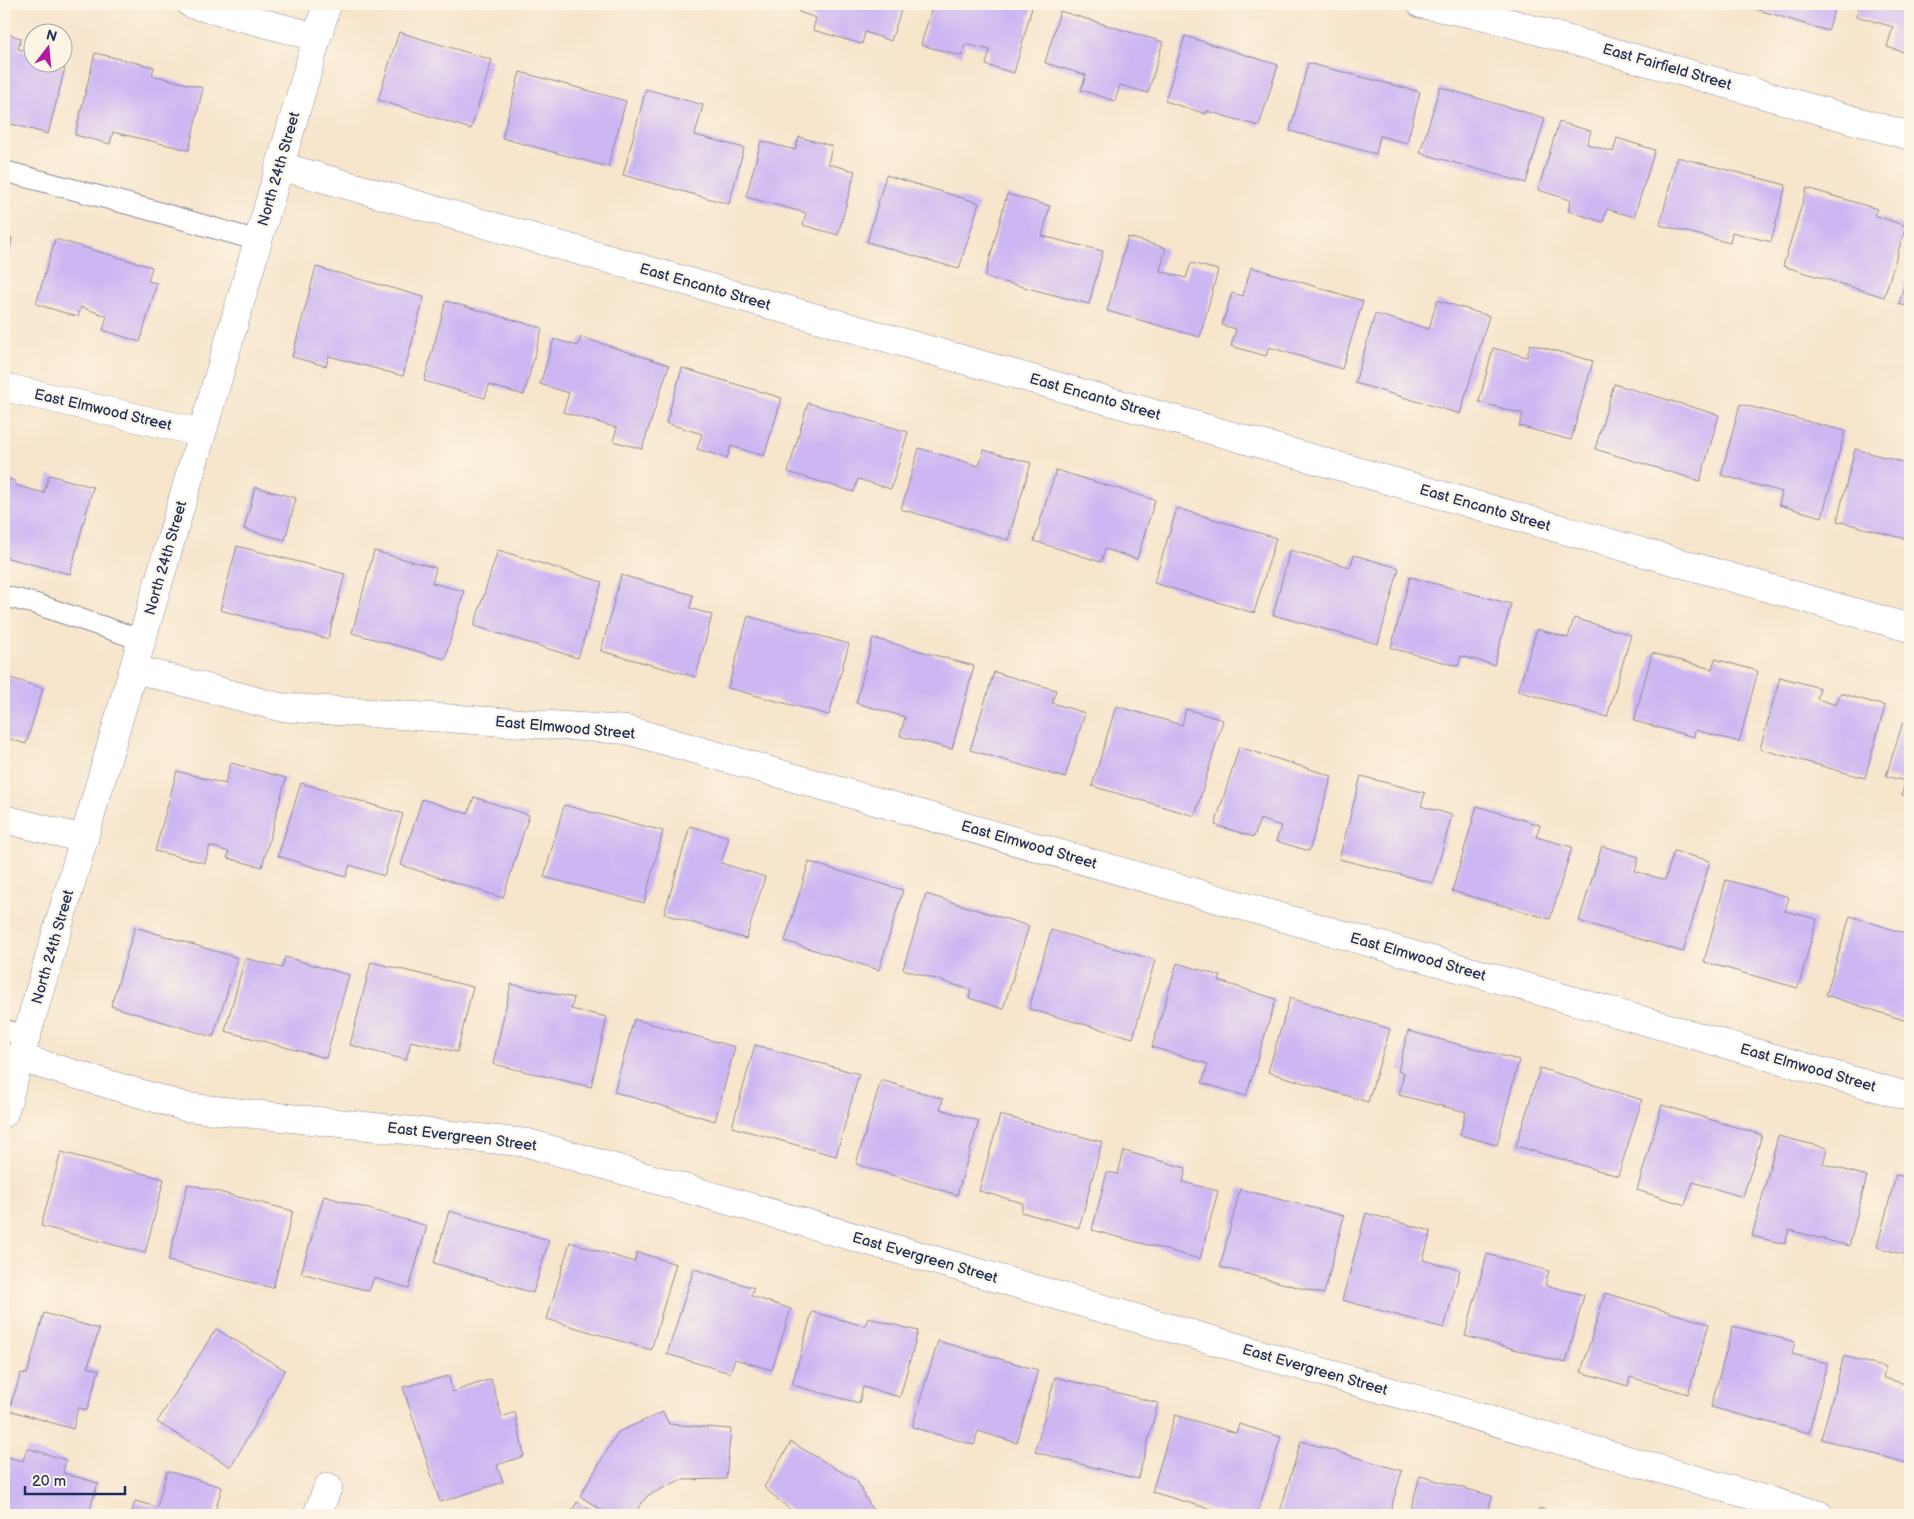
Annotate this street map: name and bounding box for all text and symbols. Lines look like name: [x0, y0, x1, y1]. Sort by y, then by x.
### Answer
north arrow: [22, 22, 72, 72]
text: N: [44, 26, 59, 46]
street label: East Fairfield Street: [1600, 39, 1734, 95]
street label: North 24th Street: [254, 109, 304, 228]
street label: East Encanto Street: [637, 259, 773, 315]
street label: East Encanto Street: [1027, 369, 1163, 425]
street label: East Elmwood Street: [32, 385, 174, 435]
street label: East Encanto Street: [1417, 480, 1553, 536]
street label: North 24th Street: [141, 498, 191, 617]
street label: East Elmwood Street: [494, 712, 636, 744]
street label: East Elmwood Street: [959, 817, 1100, 874]
street label: North 24th Street: [28, 887, 78, 1006]
street label: East Elmwood Street: [1348, 929, 1489, 986]
street label: East Elmwood Street: [1738, 1040, 1879, 1097]
street label: East Evergreen Street: [386, 1118, 538, 1156]
street label: East Evergreen Street: [850, 1228, 1000, 1288]
street label: East Evergreen Street: [1240, 1340, 1390, 1400]
scale bar: [25, 1464, 125, 1496]
text: 20 m: [32, 1472, 66, 1491]

